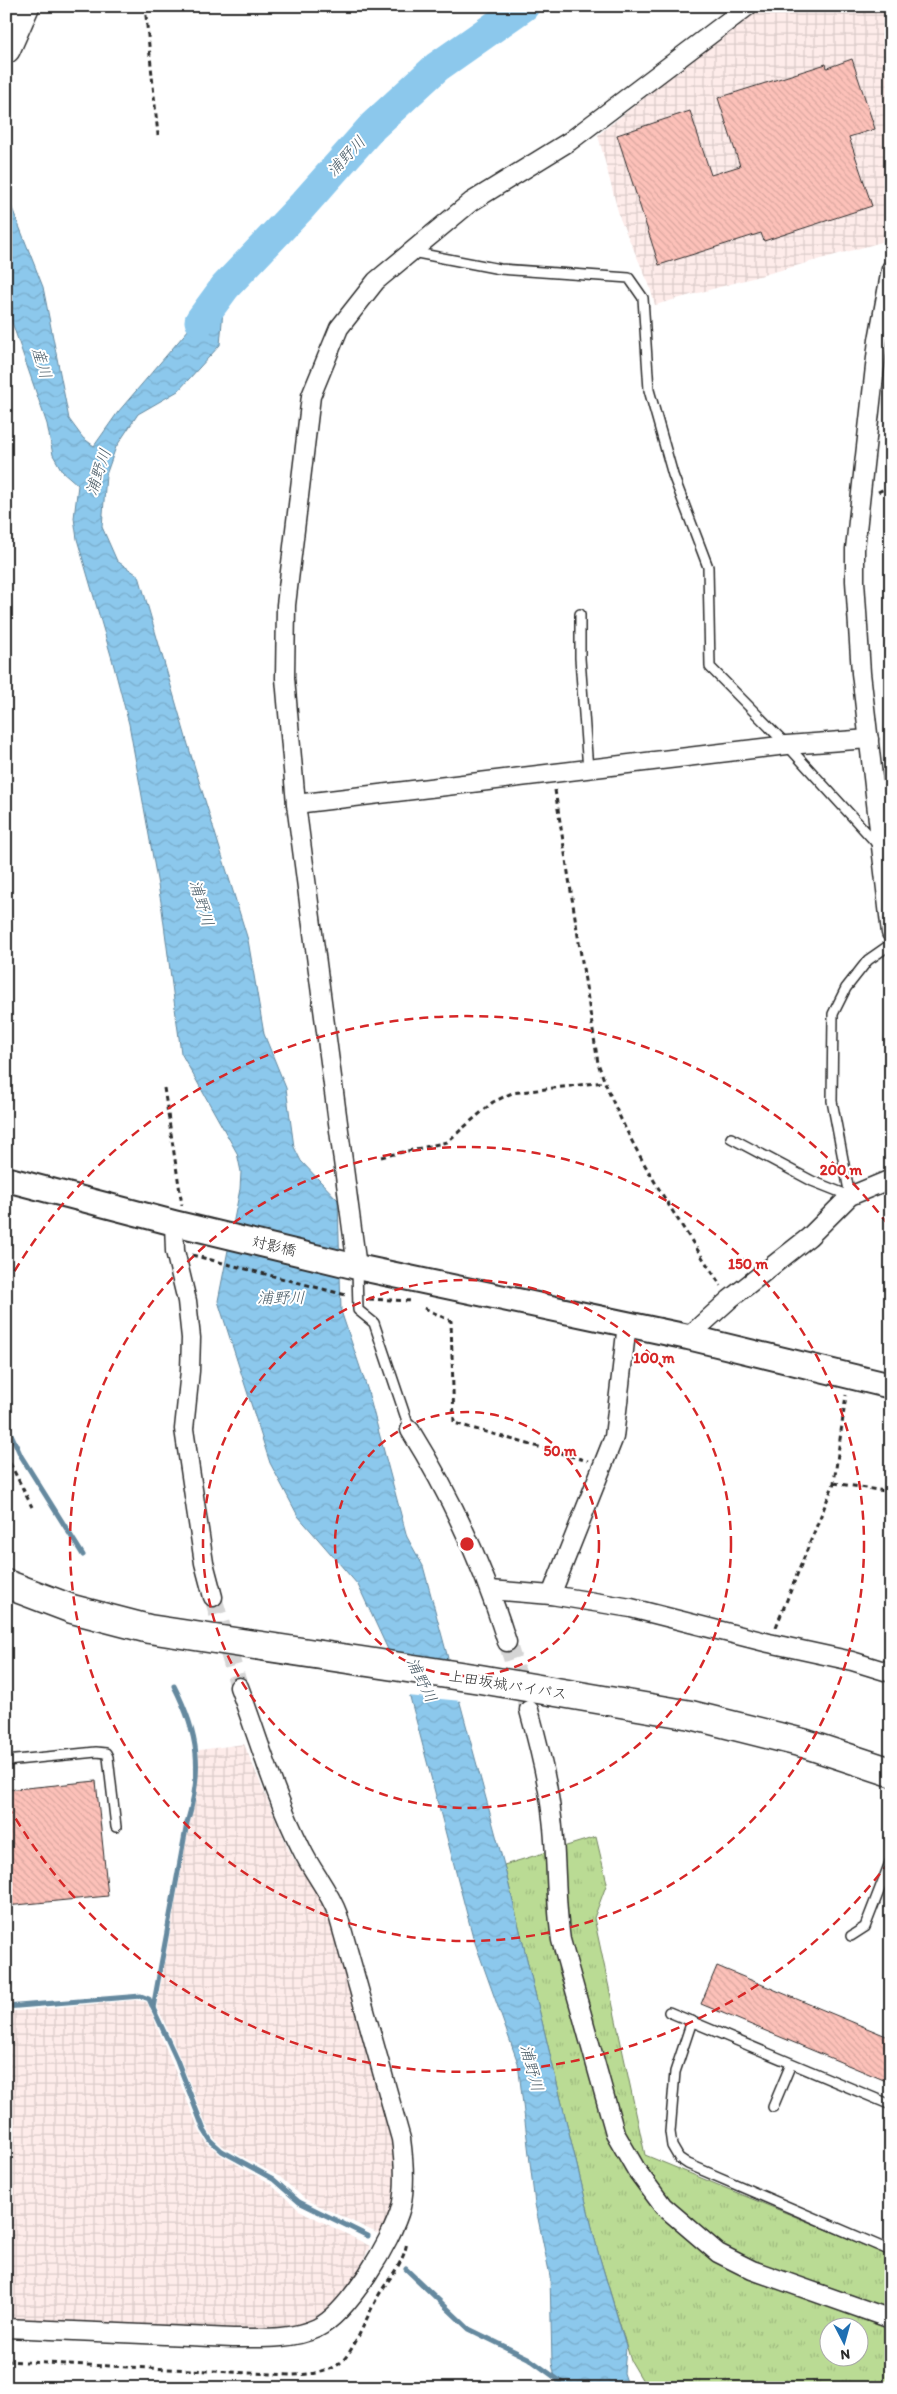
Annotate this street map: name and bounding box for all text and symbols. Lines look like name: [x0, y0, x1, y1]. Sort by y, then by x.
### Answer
water label: 浦野川: [323, 132, 369, 180]
water label: 産川: [28, 345, 56, 381]
water label: 浦野川: [81, 446, 115, 498]
water label: 浦野川: [186, 877, 218, 929]
text: 200 m: [820, 1161, 863, 1179]
street label: 対影橋: [250, 1232, 298, 1260]
text: 150 m: [728, 1255, 768, 1273]
water label: 浦野川: [257, 1288, 305, 1307]
text: 100 m: [633, 1349, 675, 1367]
text: 50 m: [543, 1442, 577, 1460]
centre of rings: [458, 1535, 476, 1553]
water label: 浦野川: [403, 1654, 441, 1706]
street label: 上田坂城バイパス: [447, 1667, 569, 1703]
water label: 浦野川: [517, 2042, 547, 2094]
north arrow: [820, 2316, 870, 2366]
text: N: [840, 2345, 851, 2363]

